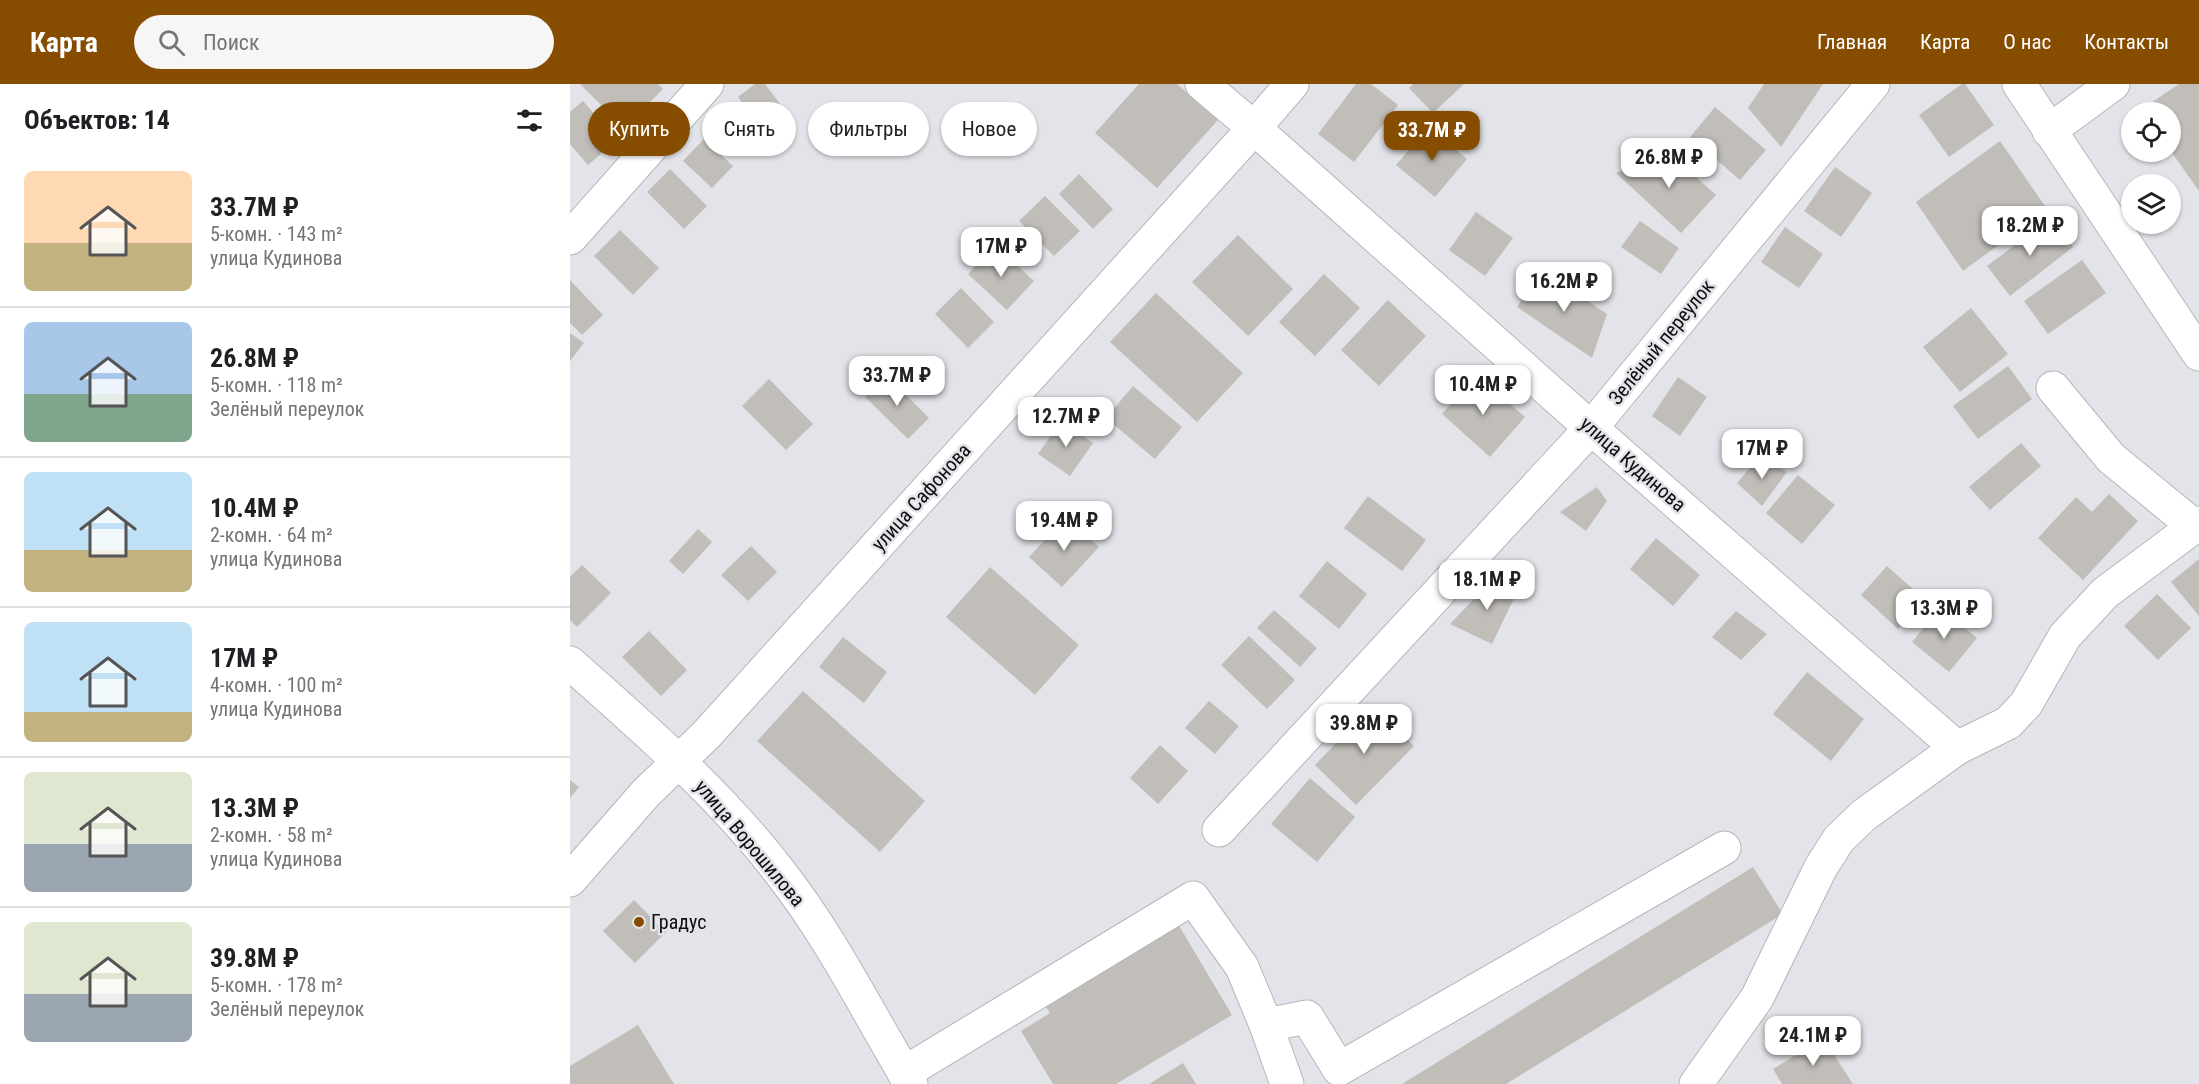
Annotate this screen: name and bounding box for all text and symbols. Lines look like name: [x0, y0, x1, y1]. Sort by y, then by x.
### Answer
search box: [134, 15, 554, 69]
text: Карта: [30, 26, 98, 59]
icon: search: [155, 26, 188, 59]
text: Поиск: [203, 30, 260, 55]
text: Главная: [1817, 30, 1887, 54]
text: Карта: [1920, 30, 1970, 54]
text: О нас: [2003, 30, 2051, 54]
text: Контакты: [2084, 30, 2169, 54]
chip: Купить: [588, 102, 690, 156]
chip: Снять: [702, 102, 796, 156]
chip: Фильтры: [808, 102, 929, 156]
chip: Новое: [941, 102, 1037, 156]
map controls: [2121, 102, 2181, 234]
button: locate: [2121, 102, 2181, 162]
icon: filters: [513, 104, 546, 137]
text: Объектов: 14: [24, 105, 170, 135]
pin: 33.7M ₽: [1377, 111, 1487, 162]
text: 33.7M ₽: [1398, 118, 1466, 142]
pin: 26.8M ₽: [1614, 138, 1724, 189]
text: 26.8M ₽: [1635, 145, 1703, 169]
button: layers: [2121, 174, 2181, 234]
text: 33.7M ₽: [210, 192, 299, 222]
icon: home: [72, 195, 144, 267]
pin: 18.2M ₽: [1975, 206, 2085, 257]
text: 18.2M ₽: [1996, 213, 2064, 237]
text: 5-комн. · 143 m²: [210, 222, 343, 246]
pin: 17M ₽: [959, 227, 1043, 278]
text: 17M ₽: [975, 234, 1027, 258]
text: улица Кудинова: [210, 246, 342, 270]
pin: 16.2M ₽: [1509, 262, 1619, 313]
text: 16.2M ₽: [1530, 269, 1598, 293]
street label: Зелёный переулок: [1603, 274, 1719, 410]
text: 26.8M ₽: [210, 343, 299, 373]
icon: home: [72, 346, 144, 418]
pin: 33.7M ₽: [842, 356, 952, 407]
text: 33.7M ₽: [863, 363, 931, 387]
pin: 10.4M ₽: [1428, 365, 1538, 416]
text: 10.4M ₽: [1449, 372, 1517, 396]
text: 5-комн. · 118 m²: [210, 373, 343, 397]
text: Зелёный переулок: [210, 397, 364, 421]
pin: 12.7M ₽: [1011, 397, 1121, 448]
text: 12.7M ₽: [1032, 404, 1100, 428]
street label: улица Кудинова: [1575, 412, 1691, 516]
pin: 17M ₽: [1720, 429, 1804, 480]
text: 17M ₽: [1736, 436, 1788, 460]
street label: улица Сафонова: [866, 438, 976, 556]
text: 10.4M ₽: [210, 493, 299, 523]
icon: home: [72, 496, 144, 568]
pin: 19.4M ₽: [1009, 501, 1119, 552]
text: 19.4M ₽: [1030, 508, 1098, 532]
text: 2-комн. · 64 m²: [210, 523, 333, 547]
text: улица Кудинова: [210, 547, 342, 571]
pin: 18.1M ₽: [1432, 560, 1542, 611]
text: 18.1M ₽: [1453, 567, 1521, 591]
pin: 13.3M ₽: [1889, 589, 1999, 640]
text: 13.3M ₽: [1910, 596, 1978, 620]
text: 17M ₽: [210, 643, 278, 673]
icon: home: [72, 646, 144, 718]
text: 4-комн. · 100 m²: [210, 673, 343, 697]
text: улица Кудинова: [210, 697, 342, 721]
pin: 39.8M ₽: [1309, 704, 1419, 755]
text: 39.8M ₽: [1330, 711, 1398, 735]
street label: улица Ворошилова: [690, 775, 810, 911]
text: 13.3M ₽: [210, 793, 299, 823]
icon: home: [72, 796, 144, 868]
text: 2-комн. · 58 m²: [210, 823, 333, 847]
text: улица Кудинова: [210, 847, 342, 871]
place label: Градус: [651, 910, 706, 934]
marker: Градус: [632, 915, 646, 929]
text: 39.8M ₽: [210, 943, 299, 973]
icon: home: [72, 946, 144, 1018]
text: 5-комн. · 178 m²: [210, 973, 343, 997]
text: Зелёный переулок: [210, 997, 364, 1021]
pin: 24.1M ₽: [1758, 1016, 1868, 1067]
text: 24.1M ₽: [1779, 1023, 1847, 1047]

